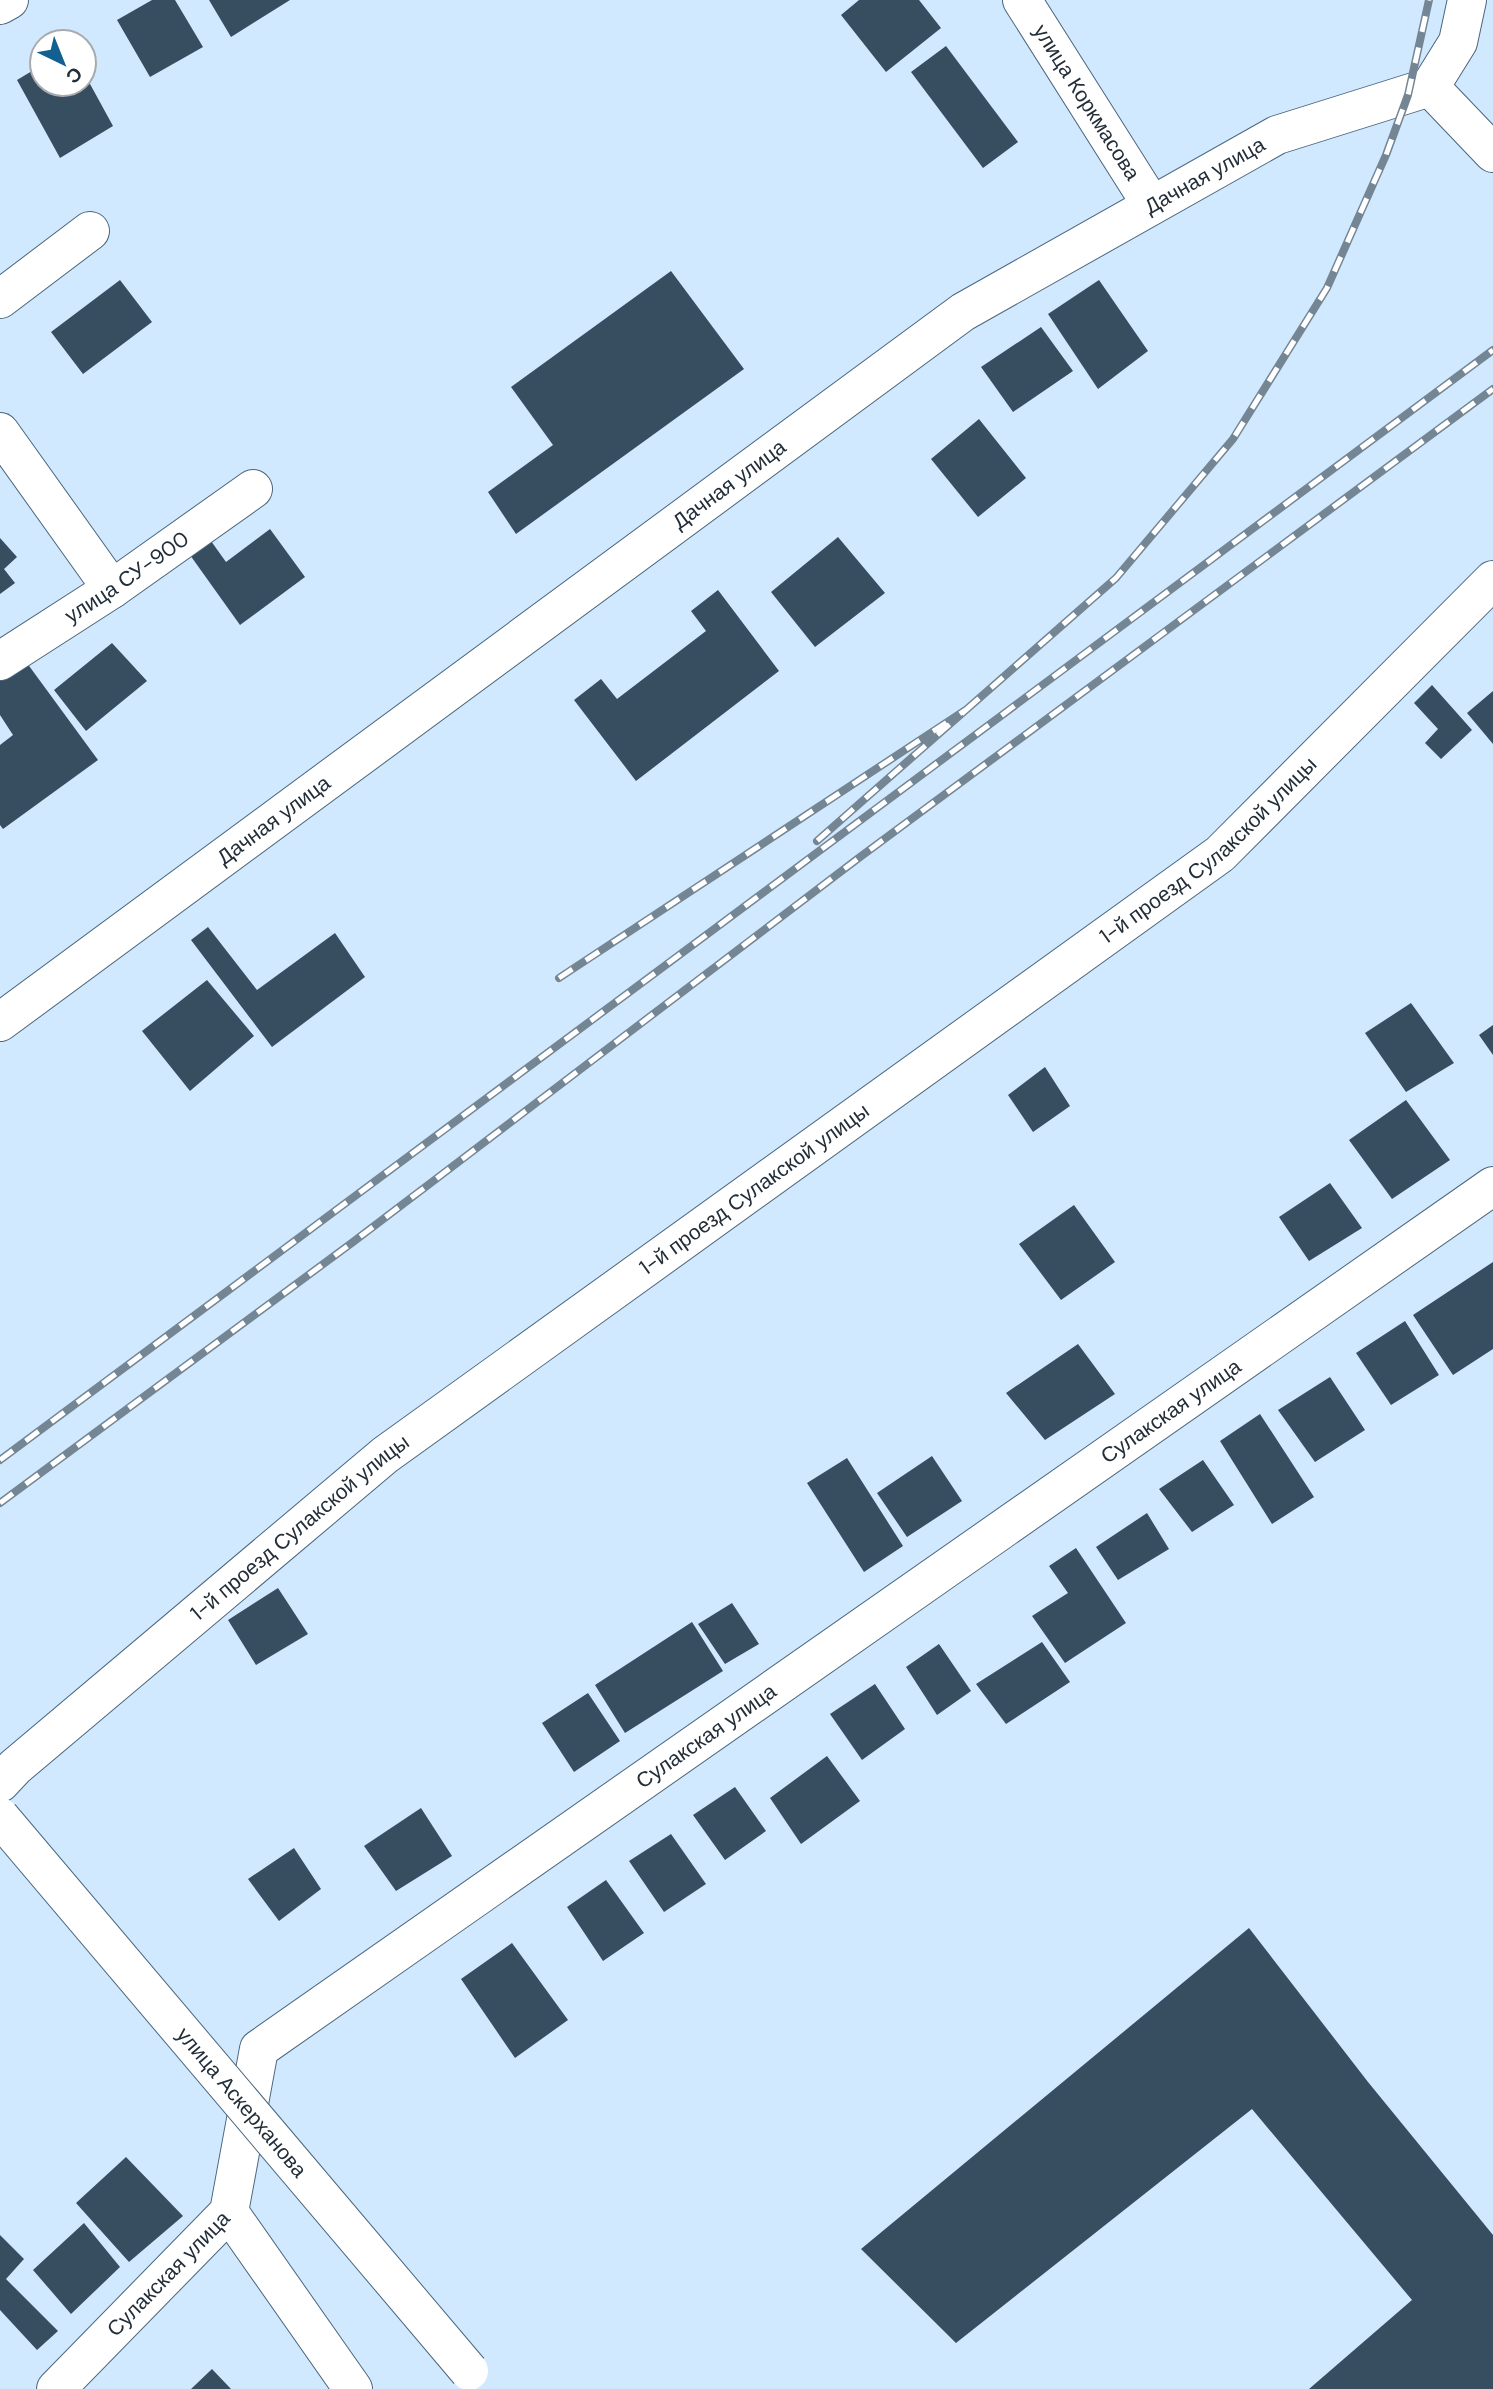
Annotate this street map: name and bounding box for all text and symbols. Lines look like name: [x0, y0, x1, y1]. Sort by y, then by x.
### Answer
street label: улица Коркмасова: [1027, 19, 1147, 186]
north arrow: [28, 28, 98, 98]
text: С: [61, 61, 88, 89]
street label: Дачная улица: [1139, 130, 1270, 221]
street label: Дачная улица: [667, 433, 792, 536]
street label: улица СУ-900: [60, 525, 194, 630]
street label: 1-й проезд Сулакской улицы: [1094, 751, 1323, 950]
street label: Дачная улица: [211, 769, 336, 871]
street label: 1-й проезд Сулакской улицы: [634, 1097, 875, 1281]
street label: Сулакская улица: [1095, 1352, 1247, 1470]
street label: 1-й проезд Сулакской улицы: [185, 1428, 415, 1627]
street label: Сулакская улица: [631, 1677, 782, 1795]
street label: улица Аскерханова: [170, 2022, 313, 2184]
street label: Сулакская улица: [101, 2205, 236, 2343]

